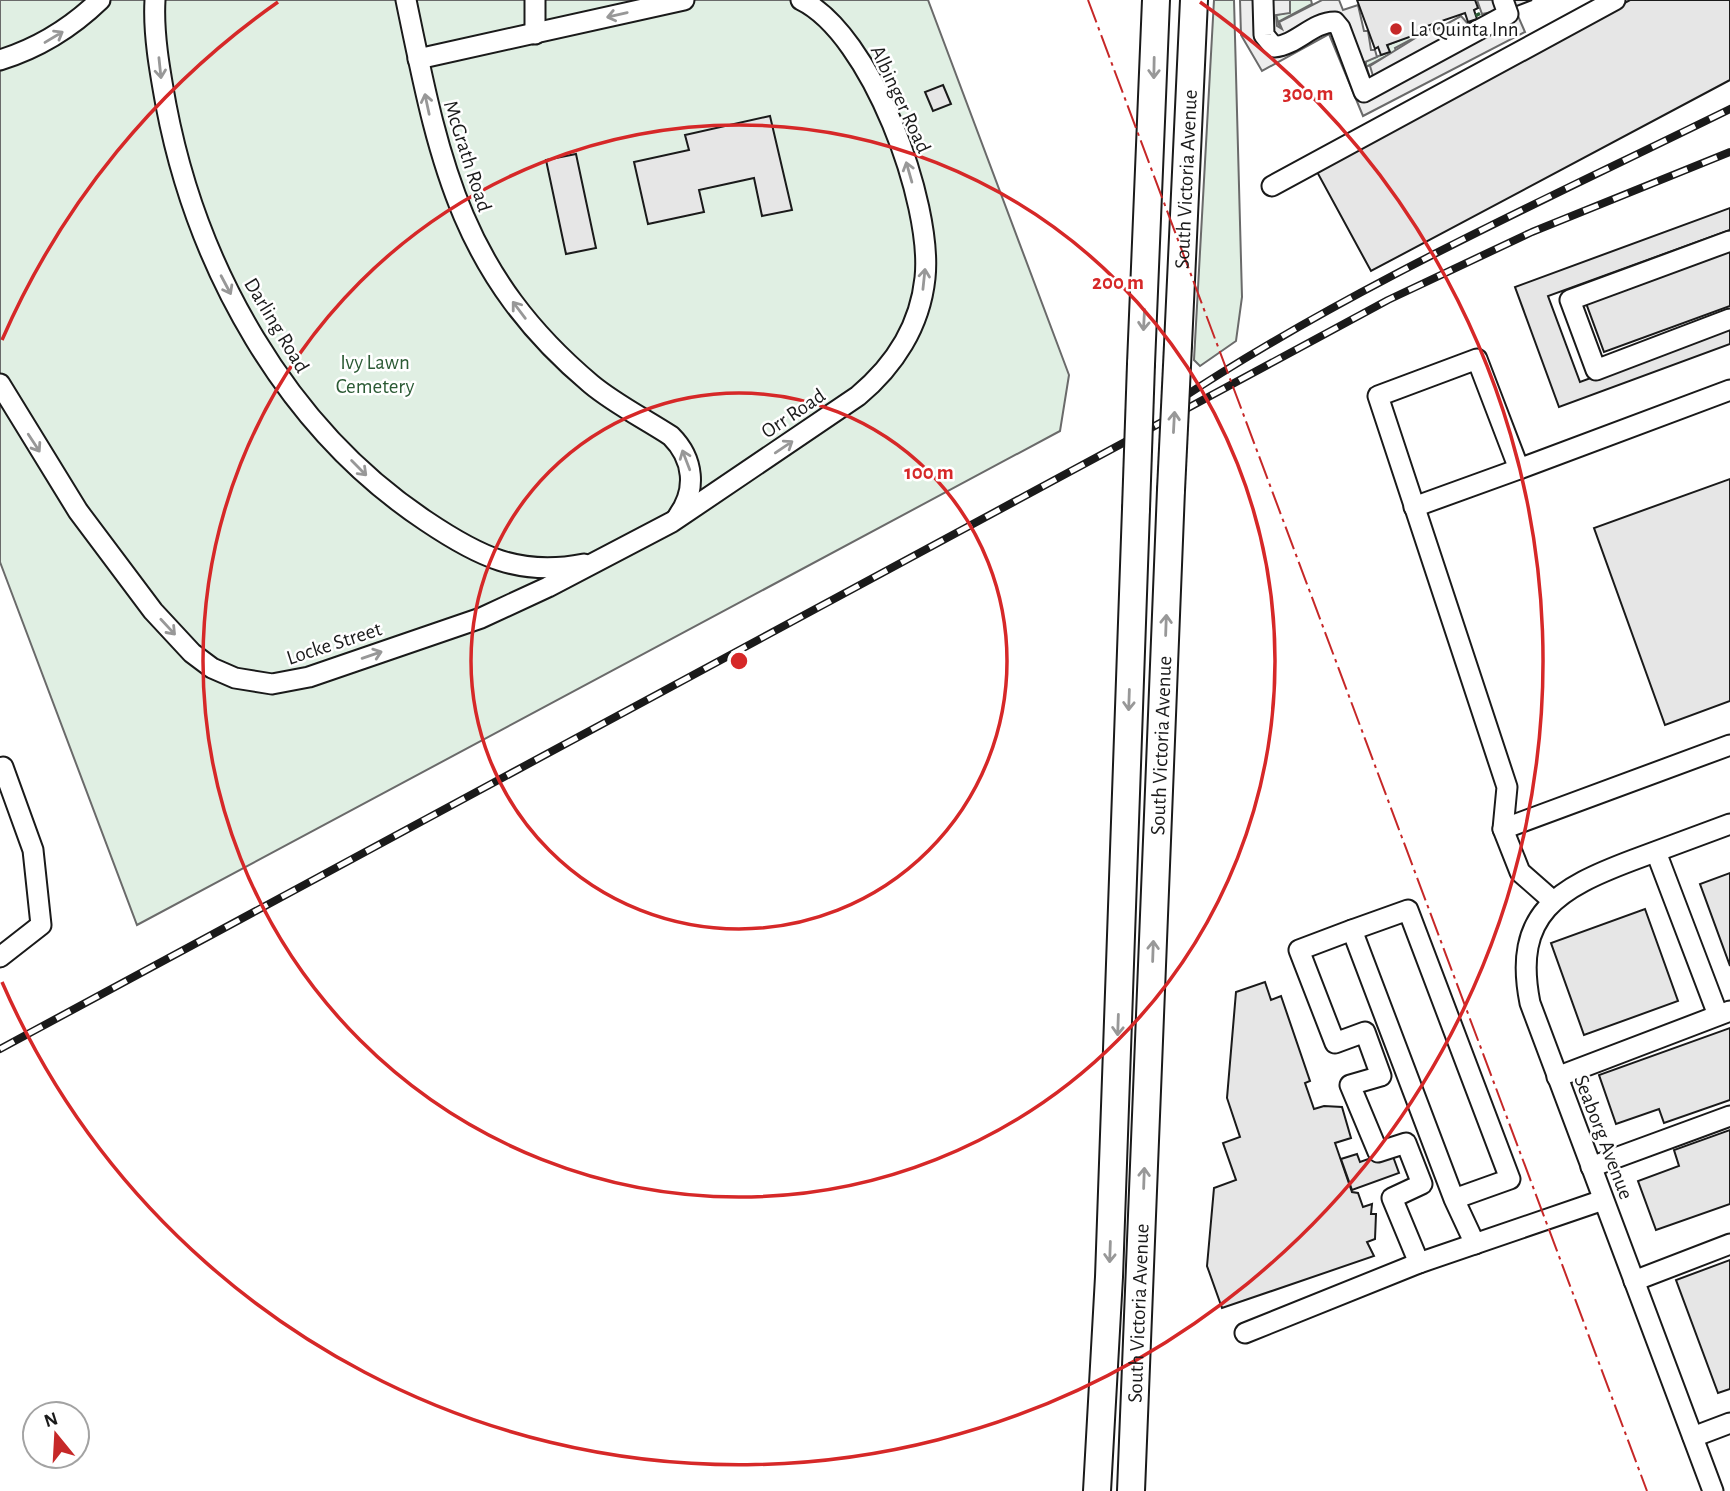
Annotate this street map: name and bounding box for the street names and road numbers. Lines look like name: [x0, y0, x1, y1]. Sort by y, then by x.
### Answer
street label: Albinger Road: [867, 42, 935, 156]
street label: South Victoria Avenue: [1172, 89, 1201, 269]
street label: McGrath Road: [440, 98, 495, 214]
street label: Darling Road: [240, 274, 313, 376]
street label: Orr Road: [758, 384, 829, 442]
street label: Locke Street: [284, 618, 385, 669]
street label: South Victoria Avenue: [1147, 656, 1175, 836]
street label: Seaborg Avenue: [1570, 1072, 1637, 1202]
street label: South Victoria Avenue: [1125, 1223, 1153, 1403]

